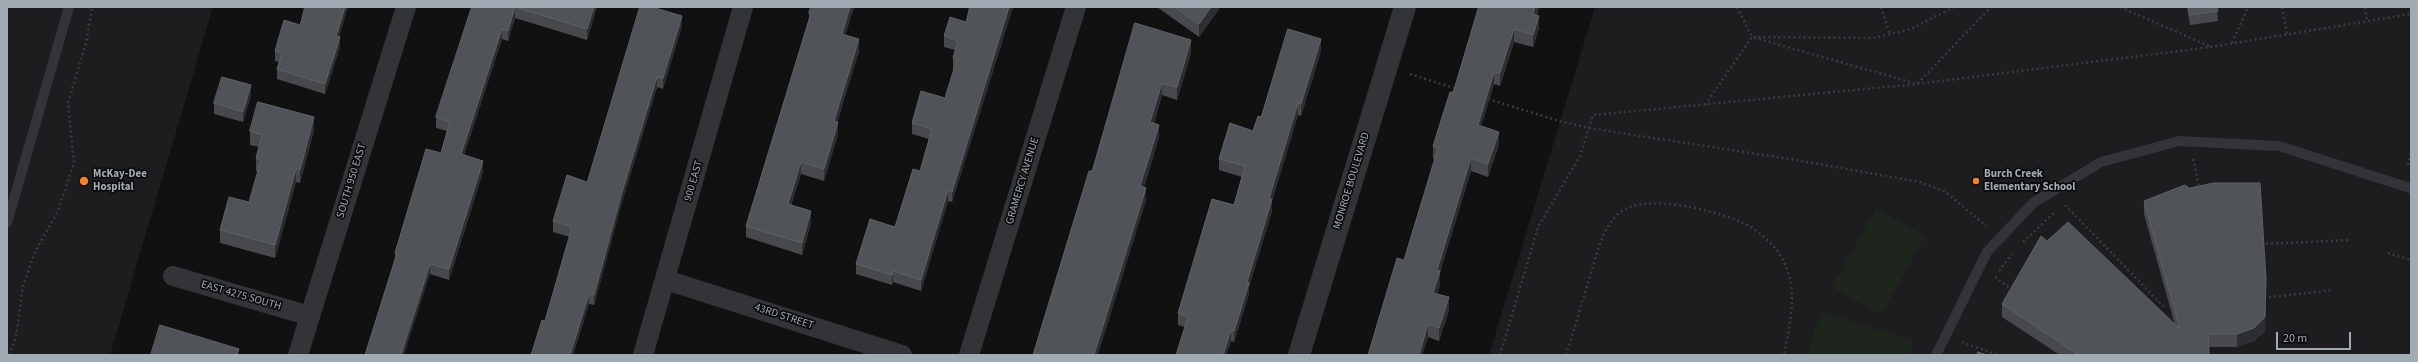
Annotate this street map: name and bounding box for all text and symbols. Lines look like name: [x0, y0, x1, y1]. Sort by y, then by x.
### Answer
street label: MONROE BOULEVARD: [1331, 131, 1373, 231]
street label: GRAMERCY AVENUE: [1004, 136, 1042, 226]
street label: SOUTH 950 EAST: [334, 142, 370, 220]
street label: 900 EAST: [682, 159, 706, 203]
place label: McKay-Dee Hospital: [93, 168, 147, 194]
place label: Burch Creek Elementary School: [1984, 168, 2075, 194]
marker: McKay-Dee Hospital: [78, 175, 90, 187]
marker: Burch Creek Elementary School: [1971, 176, 1981, 186]
street label: EAST 4275 SOUTH: [199, 278, 283, 314]
street label: 43RD STREET: [753, 301, 815, 333]
scale bar: [2278, 324, 2353, 350]
text: 20 m: [2283, 330, 2307, 347]

